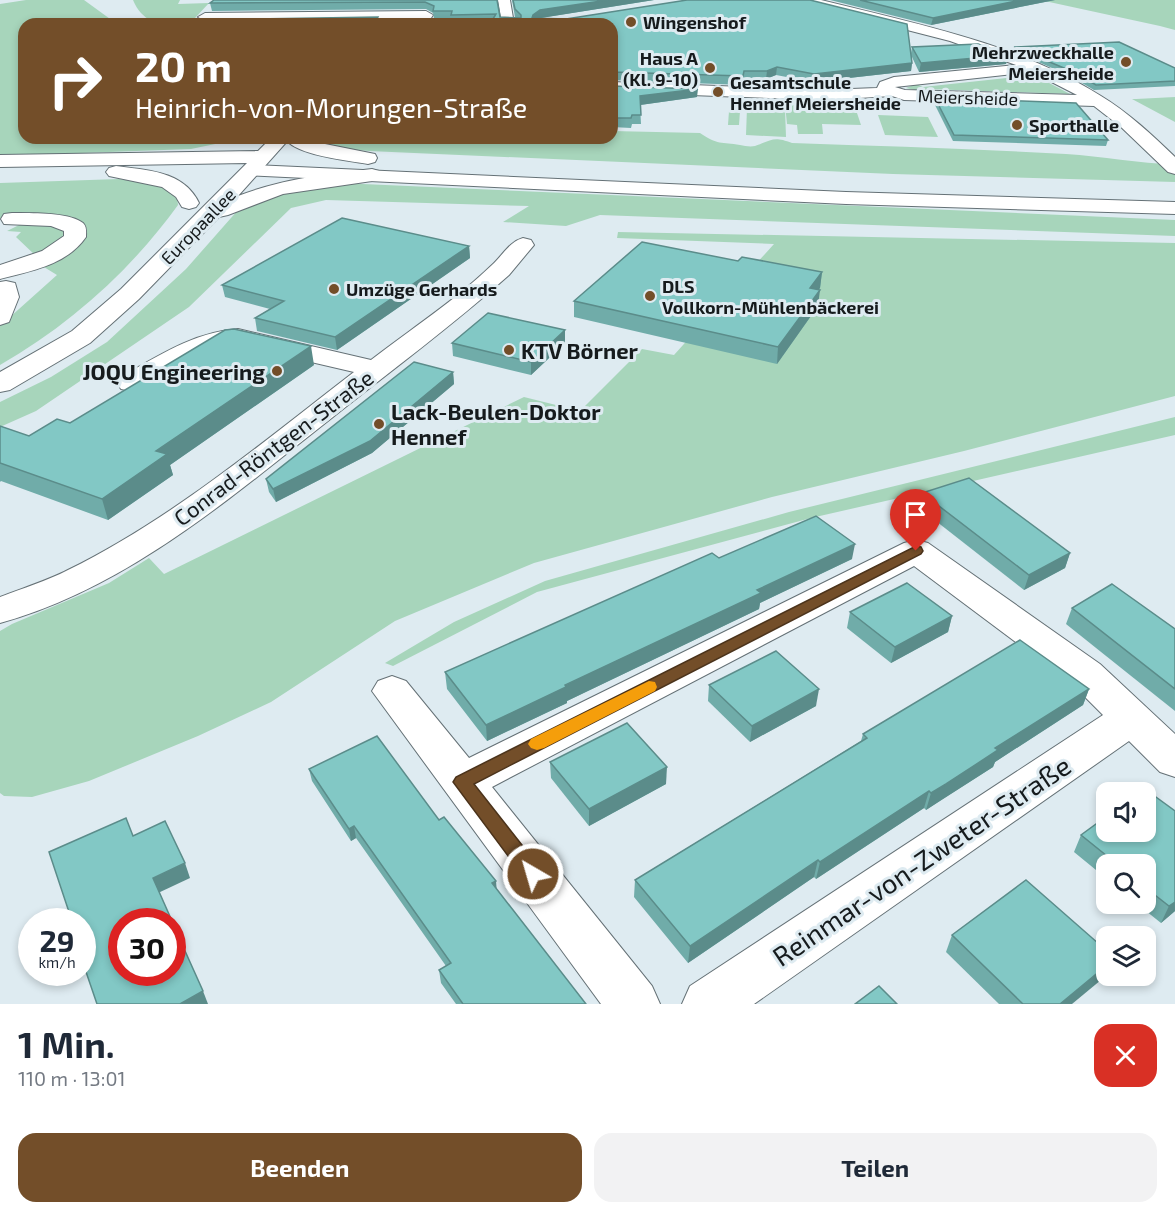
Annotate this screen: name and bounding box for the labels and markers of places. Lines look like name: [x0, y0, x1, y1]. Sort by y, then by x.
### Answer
place label: Wingenshof: [643, 11, 747, 33]
marker: Wingenshof: [624, 15, 638, 29]
place label: Mehrzweckhalle Meiersheide: [972, 41, 1114, 84]
place label: Haus A (Kl. 9-10): [623, 47, 698, 90]
marker: Mehrzweckhalle Meiersheide: [1119, 55, 1133, 69]
marker: Haus A (Kl. 9-10): [703, 61, 717, 75]
place label: Gesamtschule Hennef Meiersheide: [730, 71, 901, 114]
marker: Gesamtschule Hennef Meiersheide: [711, 85, 725, 99]
place label: Sporthalle: [1029, 114, 1119, 136]
marker: Sporthalle: [1010, 118, 1024, 132]
place label: DLS Vollkorn-Mühlenbäckerei: [662, 275, 879, 318]
place label: Umzüge Gerhards: [346, 278, 497, 300]
marker: Umzüge Gerhards: [327, 282, 341, 296]
marker: DLS Vollkorn-Mühlenbäckerei: [643, 289, 657, 303]
place label: KTV Börner: [521, 337, 639, 363]
marker: KTV Börner: [502, 343, 516, 357]
place label: JOQU Engineering: [82, 358, 265, 385]
marker: JOQU Engineering: [270, 364, 284, 378]
place label: Lack-Beulen-Doktor Hennef: [391, 398, 601, 449]
marker: Lack-Beulen-Doktor Hennef: [372, 417, 386, 431]
pin: [890, 489, 941, 551]

